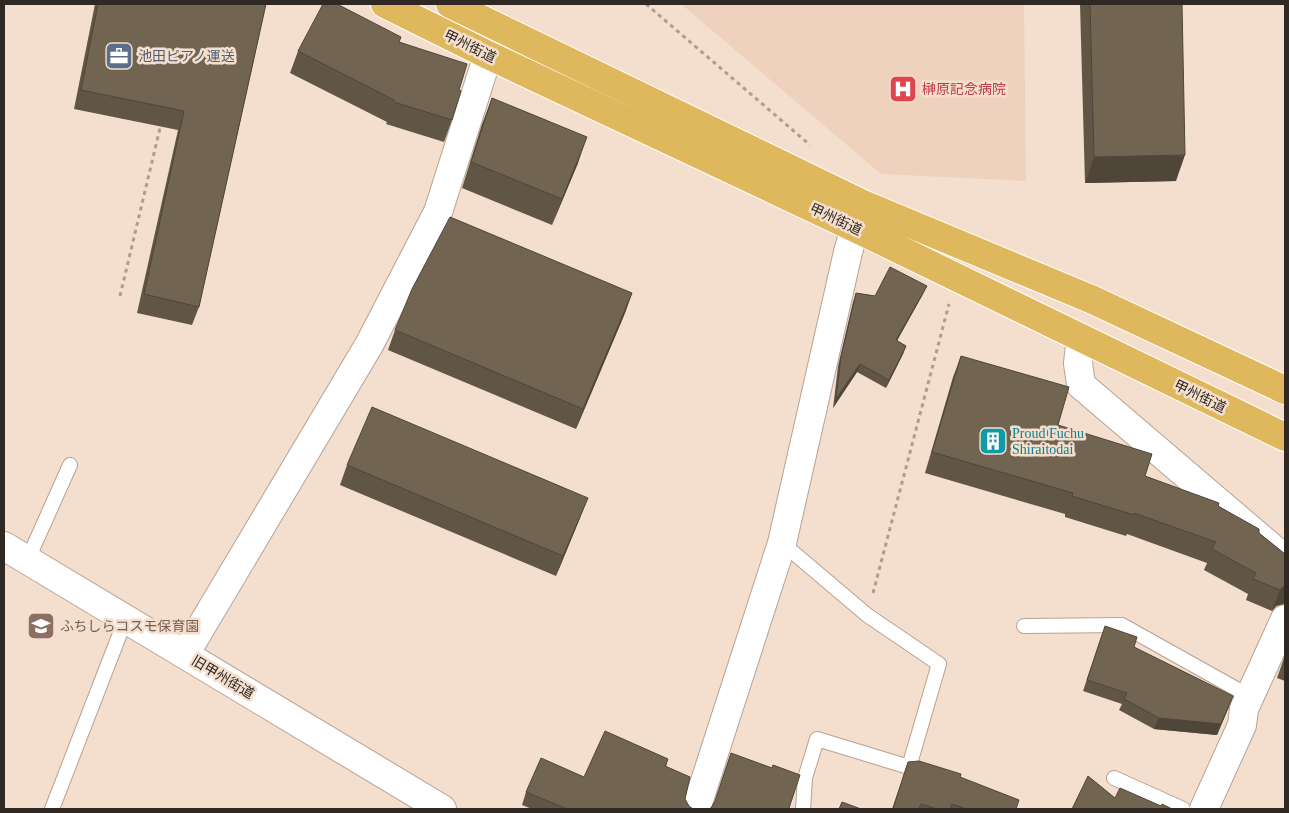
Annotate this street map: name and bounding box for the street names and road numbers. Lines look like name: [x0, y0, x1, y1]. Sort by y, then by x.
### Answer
street label: 甲州街道: [441, 27, 499, 65]
street label: 甲州街道: [807, 200, 865, 238]
street label: 甲州街道: [1171, 377, 1229, 415]
street label: 旧甲州街道: [189, 652, 257, 702]

